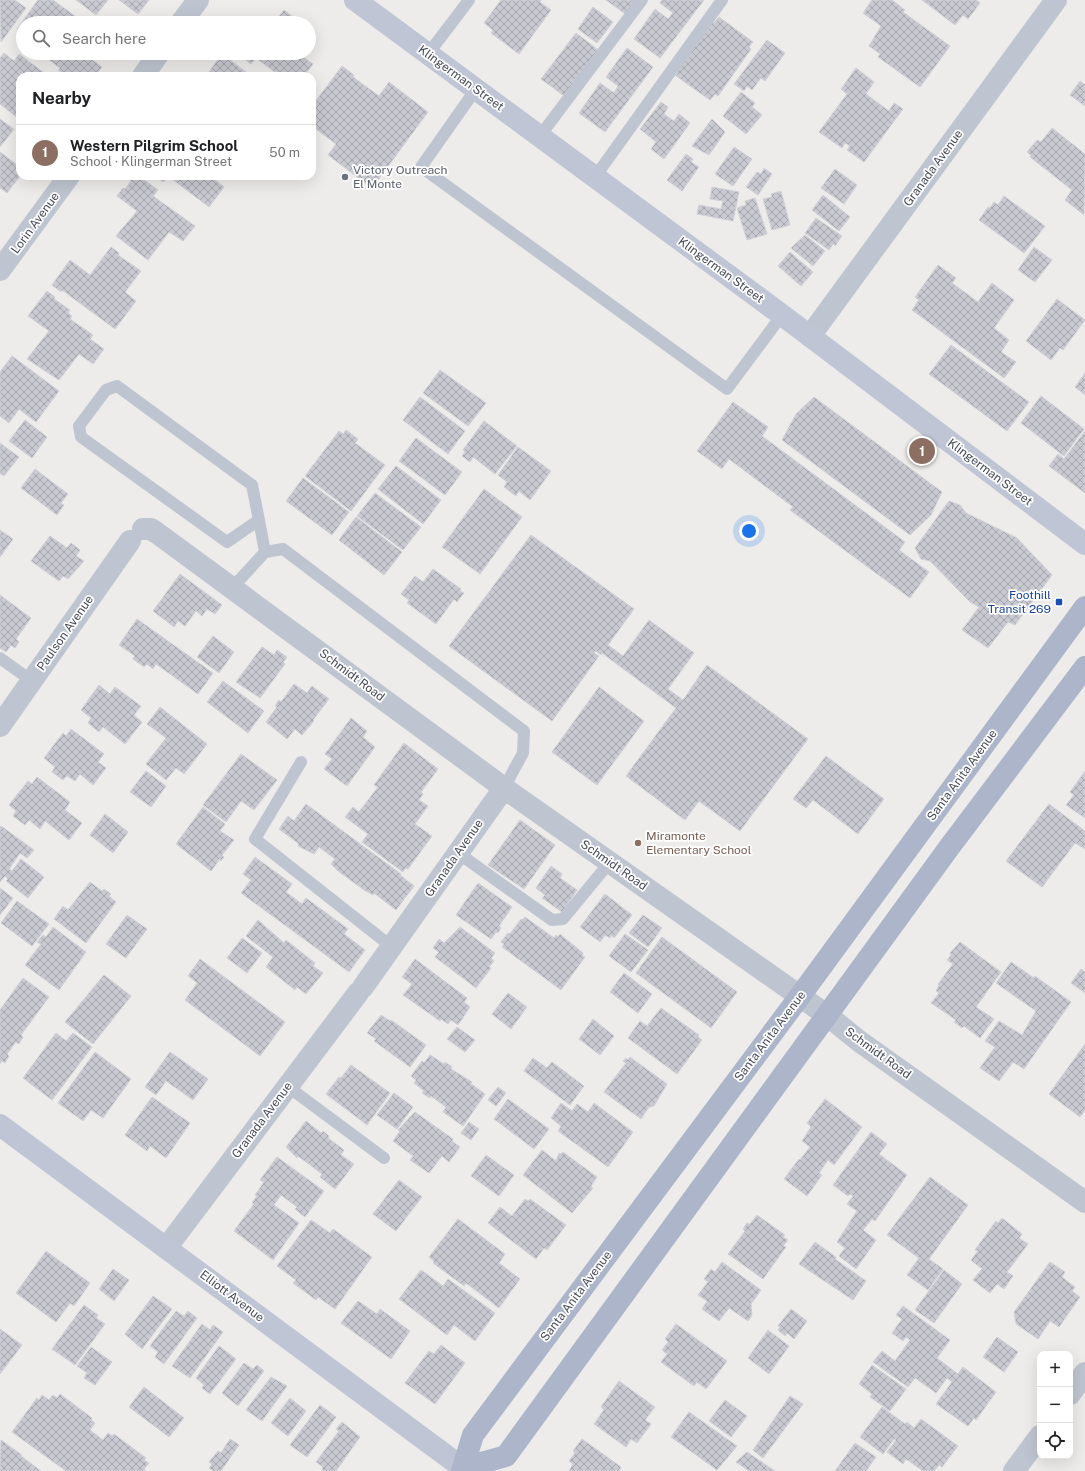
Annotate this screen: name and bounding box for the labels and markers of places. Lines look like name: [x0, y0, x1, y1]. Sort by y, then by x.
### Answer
place label: Victory Outreach El Monte: [353, 163, 448, 191]
marker: Victory Outreach El Monte: [340, 172, 350, 182]
pin: 1: [909, 436, 935, 466]
place label: Foothill Transit 269: [988, 588, 1051, 616]
marker: Foothill Transit 269: [1054, 597, 1064, 607]
place label: Miramonte Elementary School: [646, 829, 752, 857]
marker: Miramonte Elementary School: [633, 838, 643, 848]

